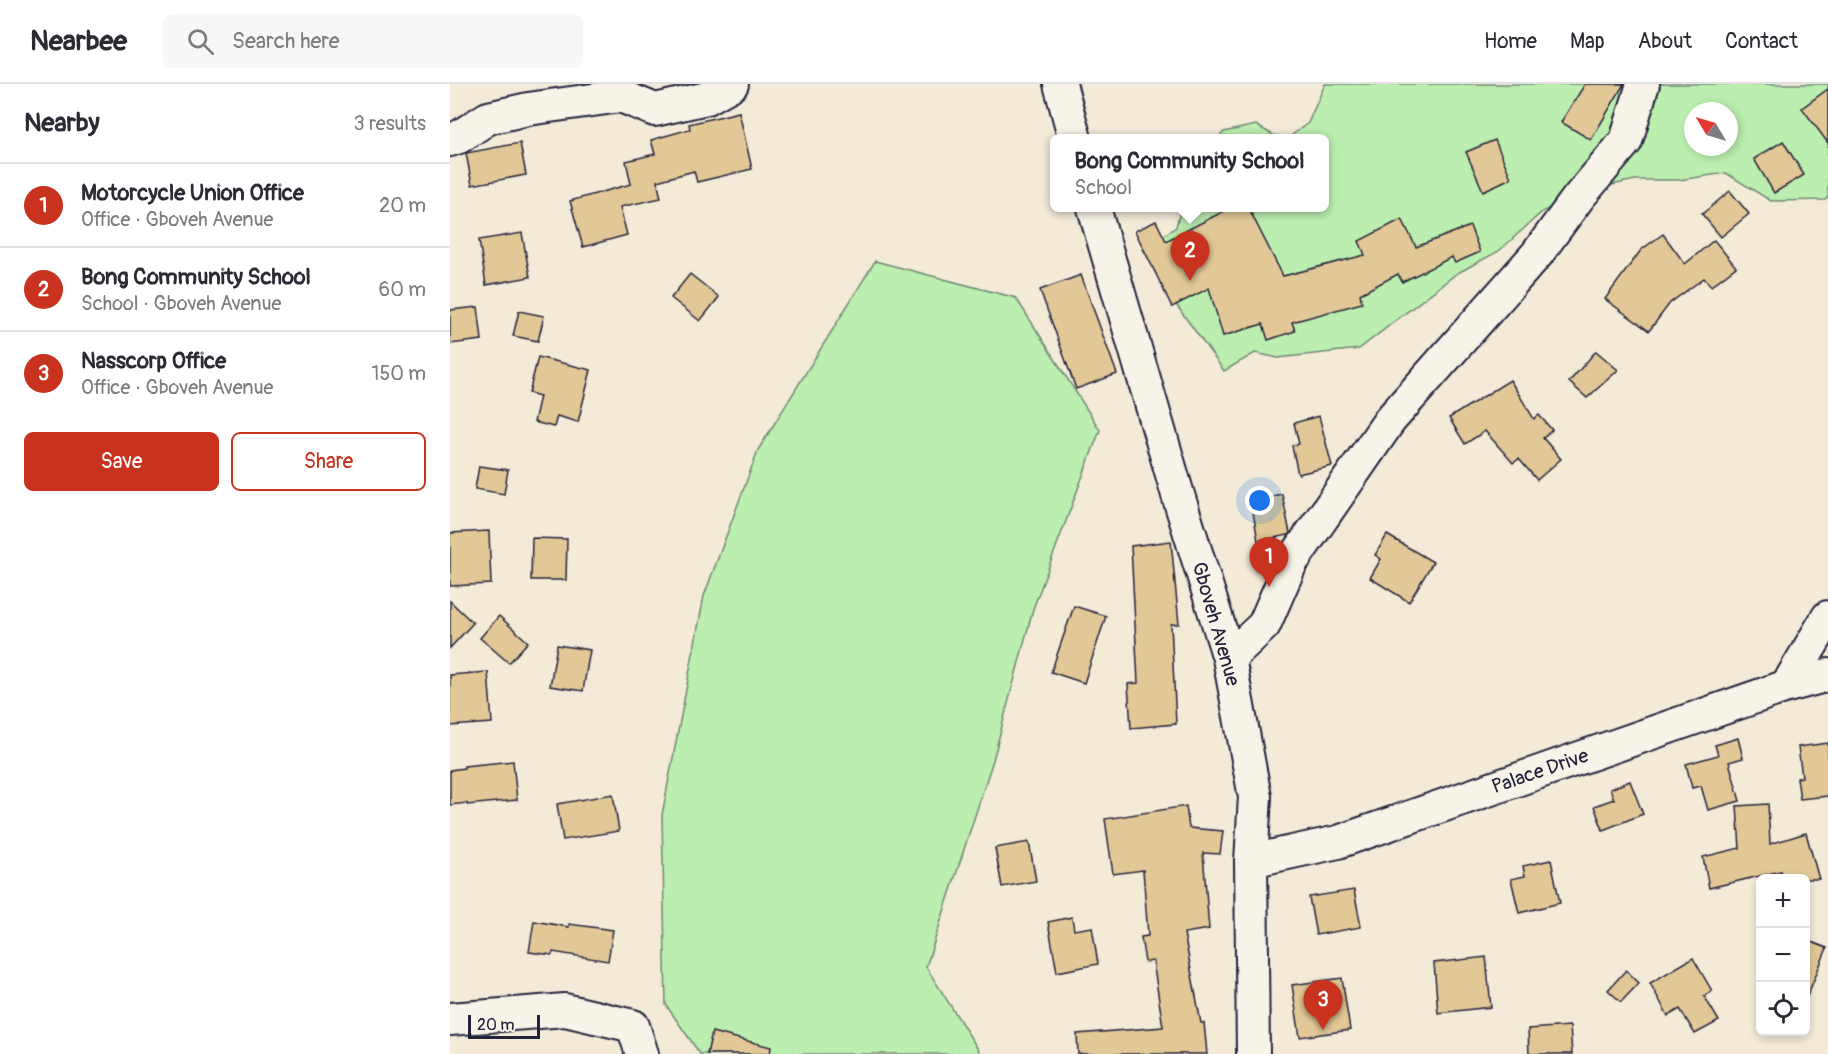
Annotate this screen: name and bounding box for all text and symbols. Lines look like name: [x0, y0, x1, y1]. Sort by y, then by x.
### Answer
search box: [163, 14, 583, 68]
text: Nearbee: [30, 24, 127, 59]
icon: search: [184, 25, 217, 58]
text: Search here: [232, 27, 340, 55]
text: Home: [1484, 28, 1537, 55]
text: Map: [1570, 28, 1605, 55]
text: About: [1638, 28, 1692, 55]
text: Contact: [1725, 28, 1798, 55]
north arrow: [1684, 102, 1738, 156]
text: Nearby: [24, 107, 100, 139]
text: 3 results: [354, 111, 426, 136]
popup: [1050, 134, 1329, 212]
text: Bong Community School: [1075, 147, 1304, 175]
text: School: [1075, 175, 1132, 200]
text: Motorcycle Union Office: [81, 179, 304, 207]
text: 1: [40, 193, 47, 218]
text: 20 m: [379, 193, 426, 218]
text: Office · Gboveh Avenue: [81, 207, 273, 232]
pin: 2: [1170, 232, 1210, 281]
text: Bong Community School: [81, 263, 311, 291]
text: 2: [38, 277, 49, 302]
text: 60 m: [379, 277, 426, 302]
text: School · Gboveh Avenue: [81, 291, 281, 316]
text: Nasscorp Office: [81, 347, 226, 375]
text: 3: [38, 361, 49, 386]
text: 150 m: [372, 361, 426, 386]
text: Office · Gboveh Avenue: [81, 375, 273, 400]
button: Save: [24, 432, 219, 491]
button: Share: [231, 432, 426, 491]
your location: [1245, 486, 1274, 515]
pin: 1: [1250, 538, 1288, 587]
street label: Gboveh Avenue: [1186, 559, 1246, 689]
street label: Palace Drive: [1488, 743, 1592, 799]
map controls: [1756, 874, 1810, 1036]
button: +: [1756, 874, 1810, 928]
button: −: [1756, 928, 1810, 982]
pin: 3: [1304, 980, 1342, 1030]
button: locate: [1756, 982, 1810, 1036]
scale bar: [468, 1012, 540, 1040]
text: 20 m: [477, 1015, 515, 1035]

